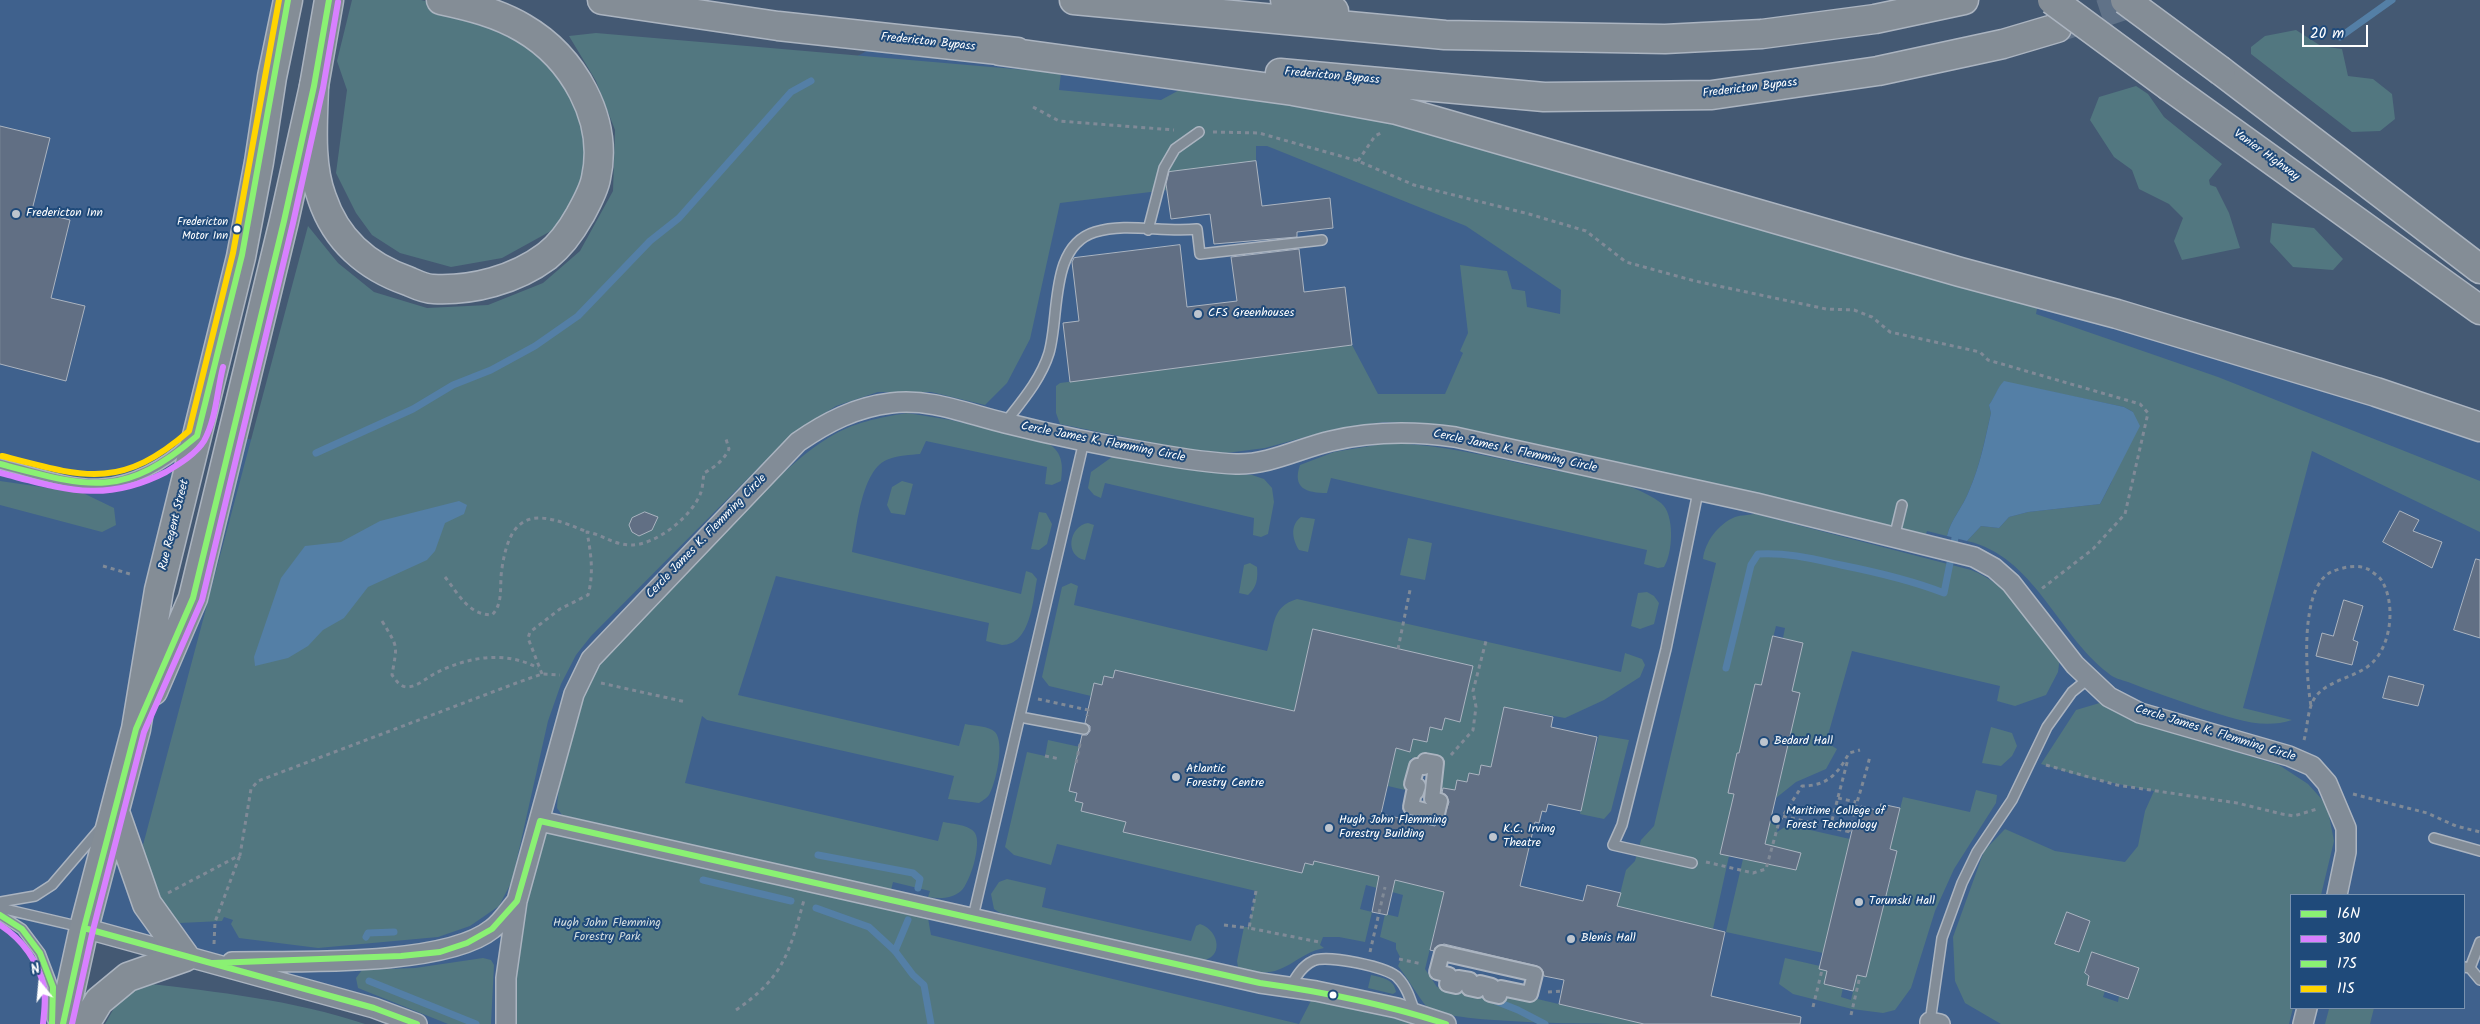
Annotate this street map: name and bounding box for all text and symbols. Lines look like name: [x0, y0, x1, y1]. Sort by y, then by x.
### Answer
scale bar: [2305, 15, 2371, 47]
text: 20 m: [2310, 22, 2344, 46]
street label: Fredericton Bypass: [880, 31, 976, 55]
street label: Fredericton Bypass: [1284, 66, 1380, 88]
street label: Fredericton Bypass: [1702, 76, 1798, 102]
street label: Vanier Highway: [2230, 127, 2302, 185]
place label: Fredericton Inn: [26, 207, 103, 221]
marker: Fredericton Inn: [10, 208, 22, 220]
place label: Fredericton Motor Inn: [177, 216, 228, 242]
marker: Fredericton Motor Inn: [232, 224, 242, 234]
place label: CFS Greenhouses: [1208, 307, 1294, 321]
marker: CFS Greenhouses: [1192, 308, 1204, 320]
street label: Cercle James K. Flemming Circle: [1020, 420, 1186, 466]
street label: Cercle James K. Flemming Circle: [1432, 428, 1598, 476]
street label: Cercle James K. Flemming Circle: [644, 472, 770, 602]
street label: Rue Regent Street: [157, 478, 193, 572]
street label: Cercle James K. Flemming Circle: [2133, 703, 2297, 765]
place label: Bedard Hall: [1774, 735, 1833, 749]
marker: Bedard Hall: [1758, 736, 1770, 748]
place label: Atlantic Forestry Centre: [1186, 763, 1264, 791]
marker: Atlantic Forestry Centre: [1170, 771, 1182, 783]
place label: Maritime College of Forest Technology: [1786, 805, 1885, 833]
marker: Maritime College of Forest Technology: [1770, 813, 1782, 825]
place label: Hugh John Flemming Forestry Building: [1339, 814, 1447, 842]
marker: Hugh John Flemming Forestry Building: [1323, 822, 1335, 834]
place label: K.C. Irving Theatre: [1503, 823, 1555, 851]
marker: K.C. Irving Theatre: [1487, 831, 1499, 843]
legend: [2290, 894, 2465, 1009]
place label: Torunski Hall: [1869, 895, 1935, 909]
marker: Torunski Hall: [1853, 896, 1865, 908]
text: 16N: [2337, 902, 2360, 926]
park label: Hugh John Flemming Forestry Park: [553, 917, 661, 945]
text: 300: [2337, 927, 2361, 951]
place label: Blenis Hall: [1581, 932, 1636, 946]
marker: Blenis Hall: [1565, 933, 1577, 945]
text: 17S: [2337, 952, 2357, 976]
text: N: [28, 958, 43, 981]
north arrow: [15, 959, 65, 1009]
text: 11S: [2337, 977, 2354, 1001]
unlabelled marker: [1328, 990, 1338, 1000]

